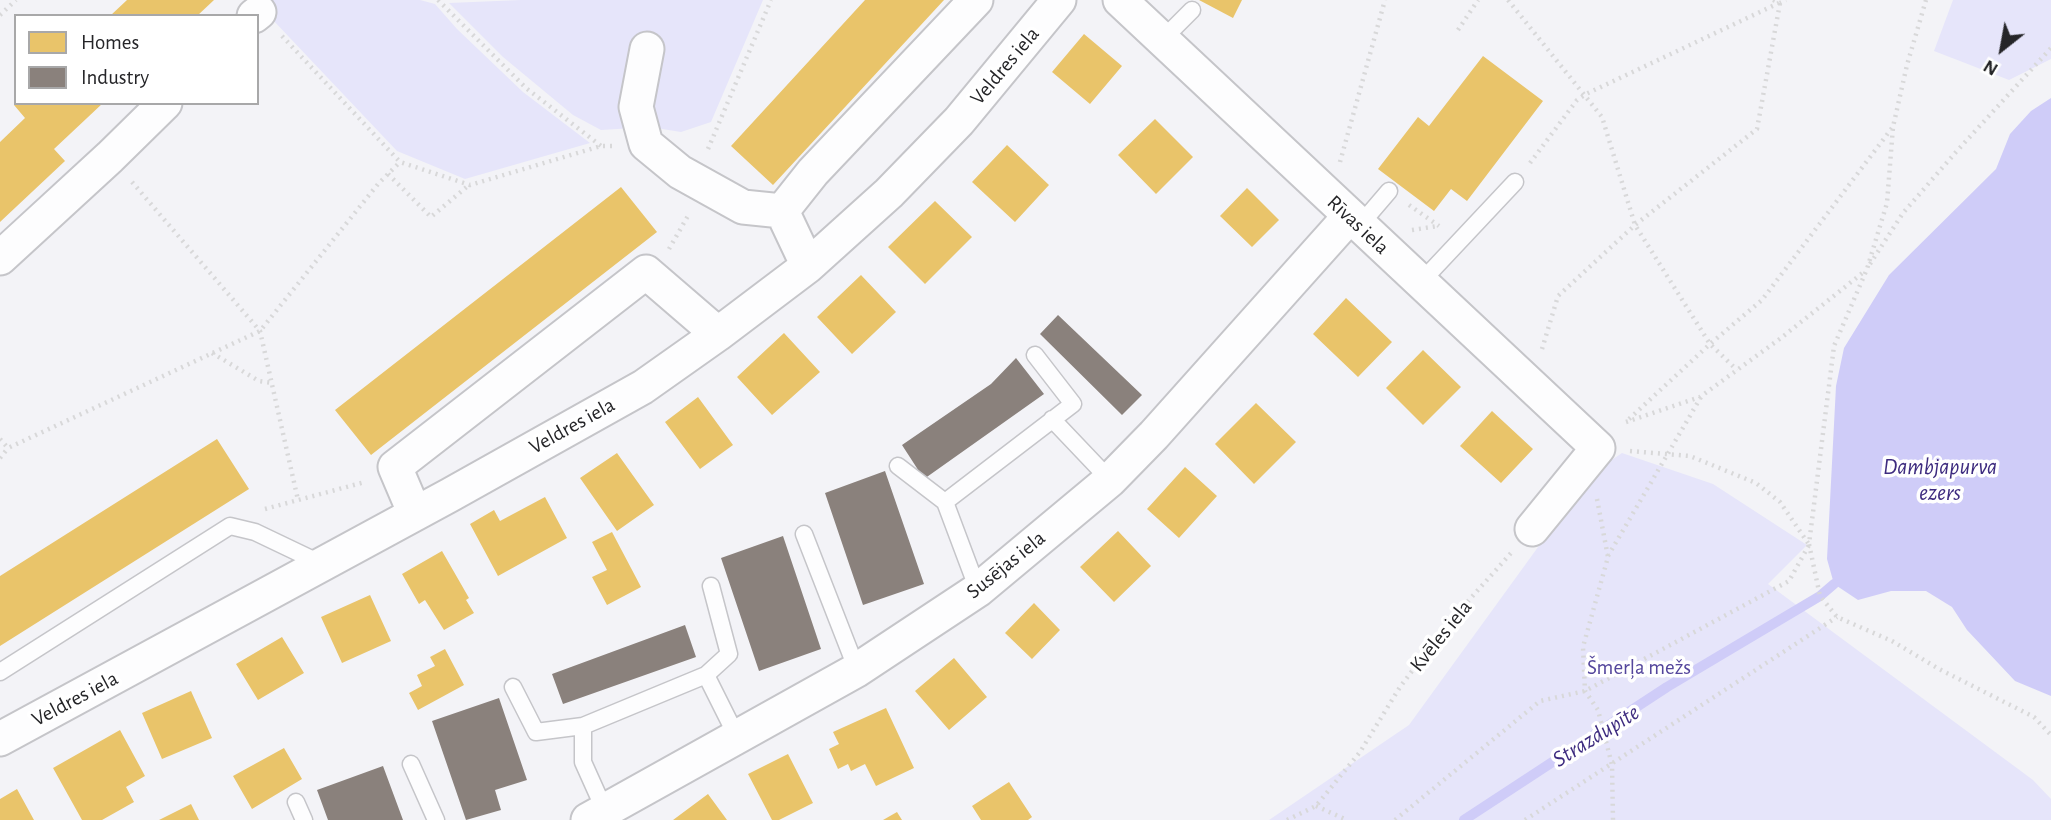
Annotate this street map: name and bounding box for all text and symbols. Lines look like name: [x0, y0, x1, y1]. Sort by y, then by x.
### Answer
legend: [14, 14, 259, 105]
north arrow: [1967, 14, 2037, 84]
street label: Veldres iela: [965, 22, 1045, 110]
text: Homes: [81, 32, 139, 53]
text: N: [1980, 56, 2001, 79]
text: Industry: [81, 67, 149, 88]
street label: Rīvas iela: [1322, 190, 1394, 260]
street label: Veldres iela: [525, 392, 619, 460]
water label: Dambjapurva ezers: [1883, 453, 1997, 507]
street label: Susējas iela: [961, 526, 1051, 604]
street label: Kvēles iela: [1404, 595, 1478, 677]
park label: Šmerļa mežs: [1587, 655, 1691, 681]
street label: Veldres iela: [28, 666, 122, 732]
water label: Strazdupīte: [1548, 699, 1644, 773]

